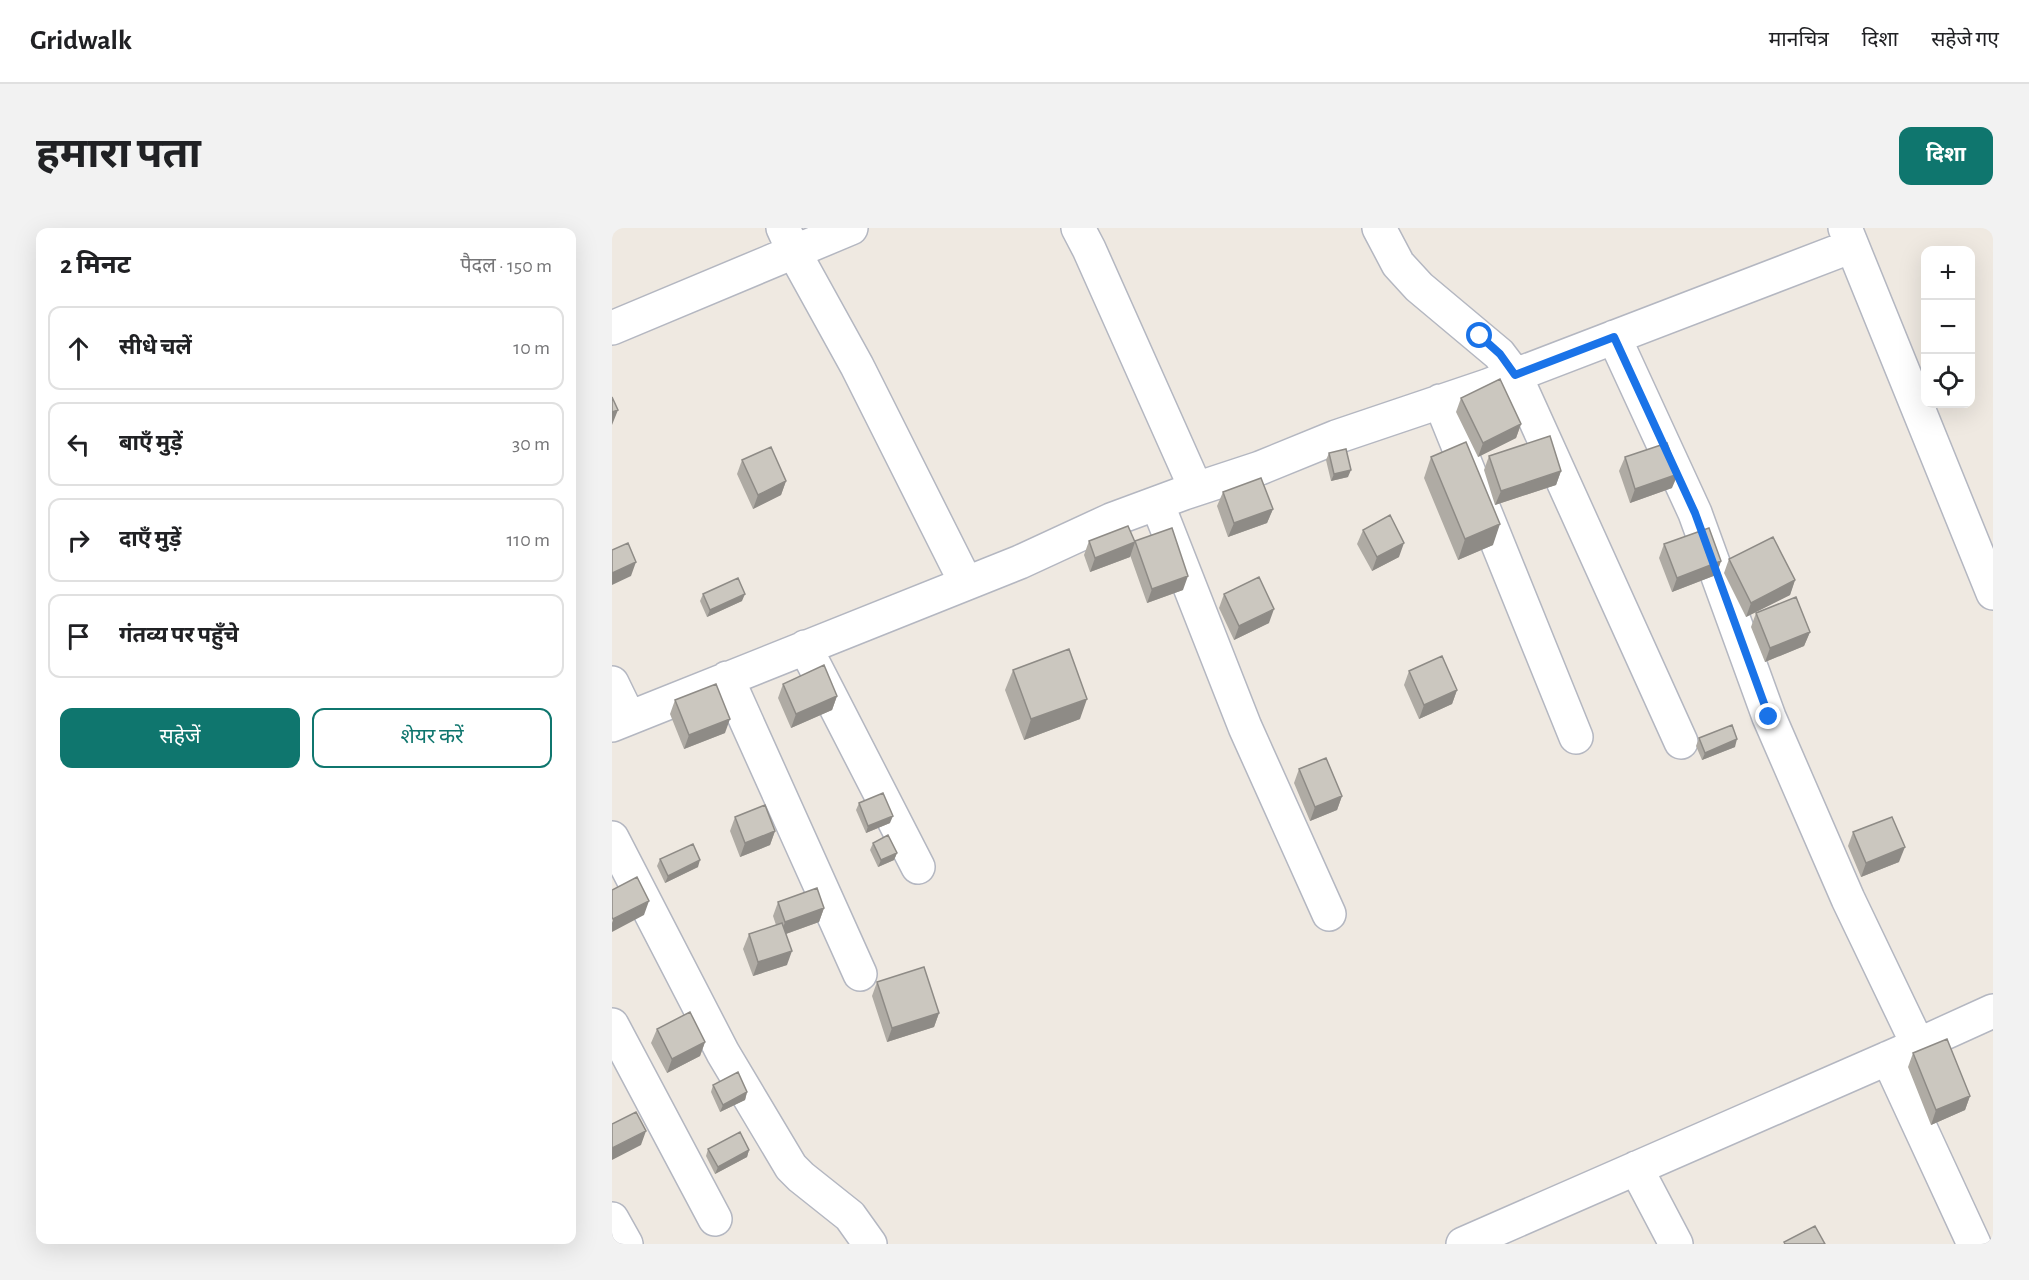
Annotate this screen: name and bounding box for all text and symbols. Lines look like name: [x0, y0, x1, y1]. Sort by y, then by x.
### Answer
text: Gridwalk: [30, 27, 132, 55]
text: मानचित्र: [1769, 29, 1829, 50]
text: दिशा: [1862, 29, 1898, 50]
text: सहेजे गए: [1931, 29, 1999, 50]
button: दिशा: [1899, 127, 1993, 185]
text: हमारा पता: [36, 133, 201, 175]
map controls: [1921, 246, 1975, 408]
button: +: [1921, 246, 1975, 300]
text: 2 मिनट: [60, 252, 131, 278]
text: पैदल · 150 m: [460, 256, 552, 276]
button: −: [1921, 300, 1975, 354]
route start: [1466, 322, 1492, 348]
icon: ahead: [62, 332, 95, 365]
text: सीधे चलें: [119, 336, 192, 358]
text: 10 m: [513, 338, 550, 358]
button: locate: [1921, 354, 1975, 408]
icon: left: [62, 428, 95, 461]
text: बाएँ मुड़ें: [119, 432, 183, 454]
text: 30 m: [512, 434, 550, 454]
icon: right: [62, 524, 95, 557]
text: दाएँ मुड़ें: [119, 528, 181, 550]
text: 110 m: [506, 530, 550, 550]
icon: arrive: [62, 620, 95, 653]
text: गंतव्य पर पहुँचे: [119, 624, 239, 646]
route end: [1755, 703, 1781, 729]
button: सहेजें: [60, 708, 300, 768]
button: शेयर करें: [312, 708, 552, 768]

